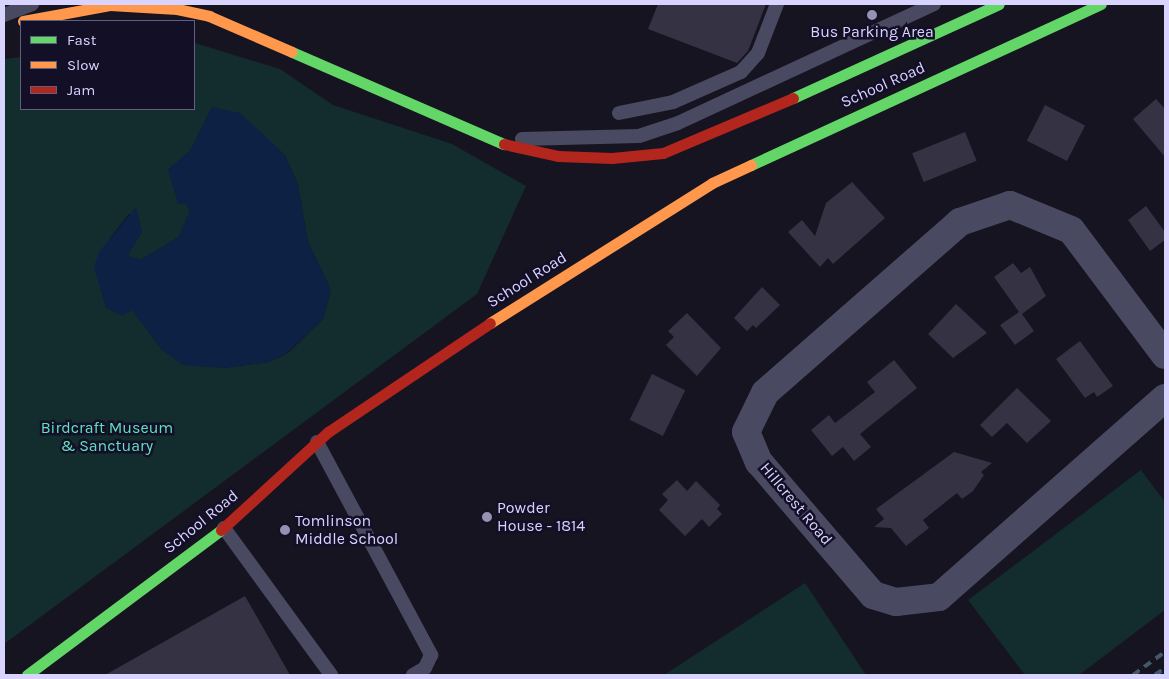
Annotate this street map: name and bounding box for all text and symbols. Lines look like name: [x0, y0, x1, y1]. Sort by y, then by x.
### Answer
marker: Bus Parking Area: [866, 9, 878, 21]
legend: [20, 20, 195, 110]
place label: Bus Parking Area: [810, 22, 934, 42]
text: Fast: [67, 31, 96, 49]
text: Slow: [67, 56, 99, 74]
street label: School Road: [838, 58, 928, 112]
text: Jam: [67, 81, 95, 99]
street label: School Road: [484, 248, 570, 312]
park label: Birdcraft Museum & Sanctuary: [41, 418, 173, 456]
street label: Hillcrest Road: [756, 459, 836, 549]
street label: School Road: [160, 486, 242, 558]
place label: Powder House - 1814: [497, 498, 585, 536]
place label: Tomlinson Middle School: [295, 511, 398, 549]
marker: Powder House - 1814: [481, 511, 493, 523]
marker: Tomlinson Middle School: [279, 524, 291, 536]

